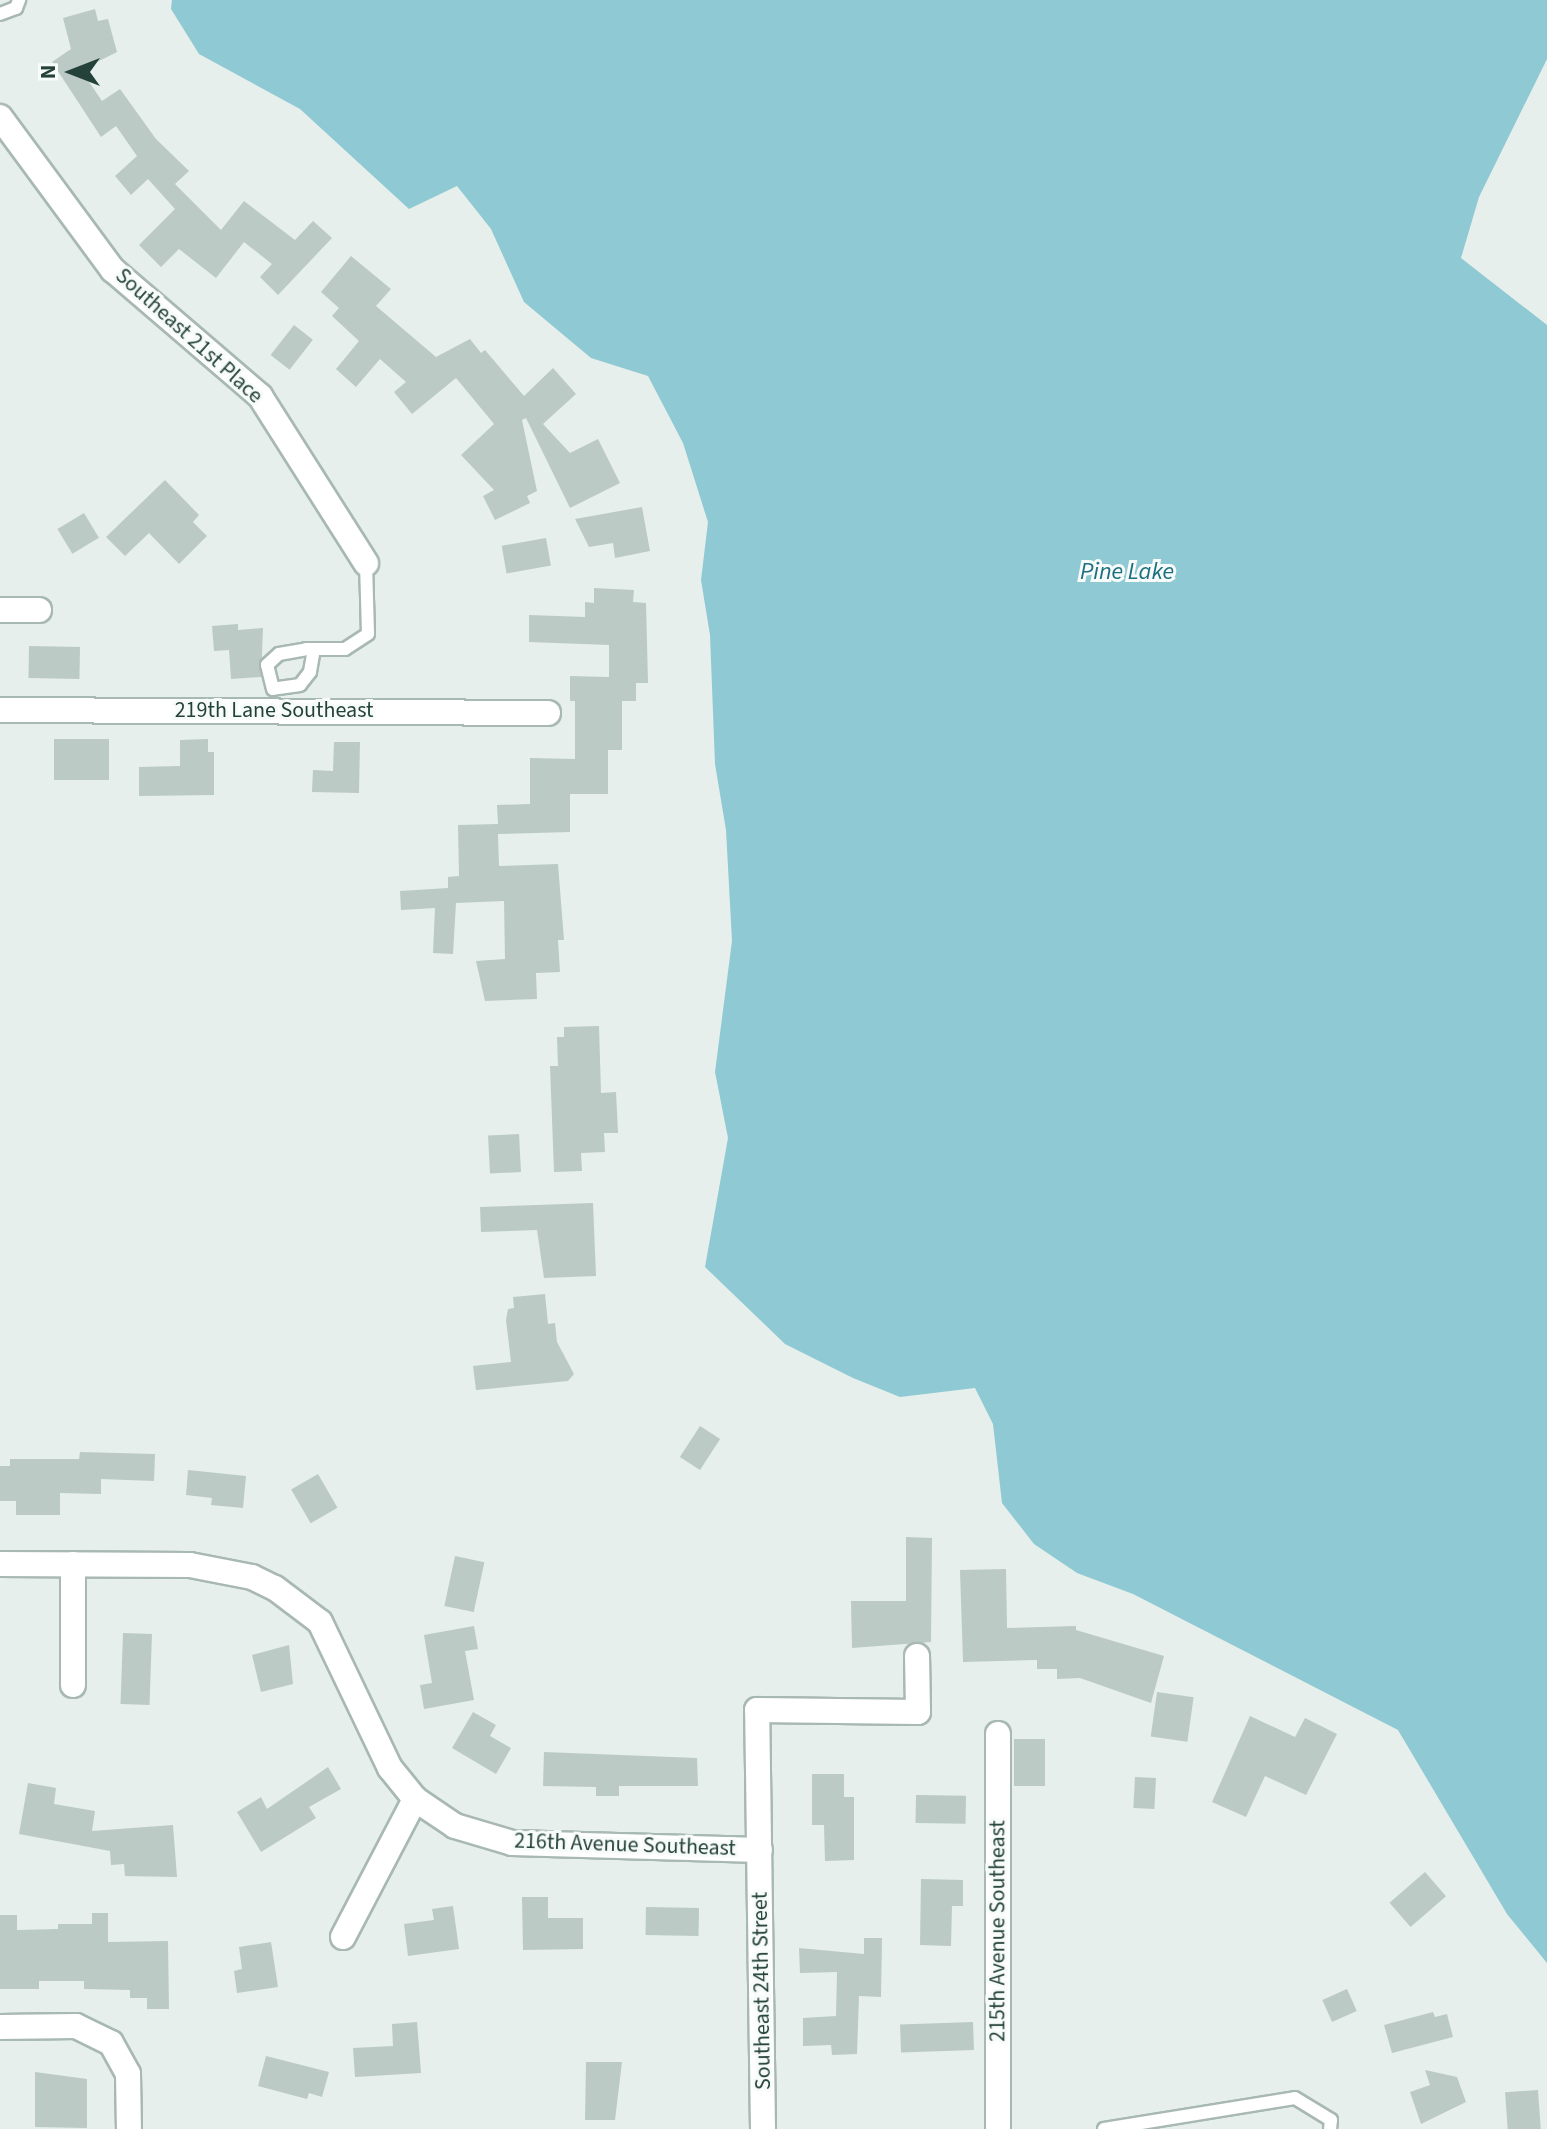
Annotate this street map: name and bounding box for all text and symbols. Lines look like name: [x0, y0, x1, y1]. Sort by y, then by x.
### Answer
north arrow: [32, 32, 112, 112]
text: N: [32, 65, 64, 79]
street label: Southeast 21st Place: [110, 263, 268, 409]
water label: Pine Lake: [1080, 558, 1174, 586]
street label: 219th Lane Southeast: [175, 698, 373, 724]
street label: 215th Avenue Southeast: [985, 1820, 1011, 2042]
street label: 216th Avenue Southeast: [514, 1828, 736, 1862]
street label: Southeast 24th Street: [747, 1892, 777, 2090]

